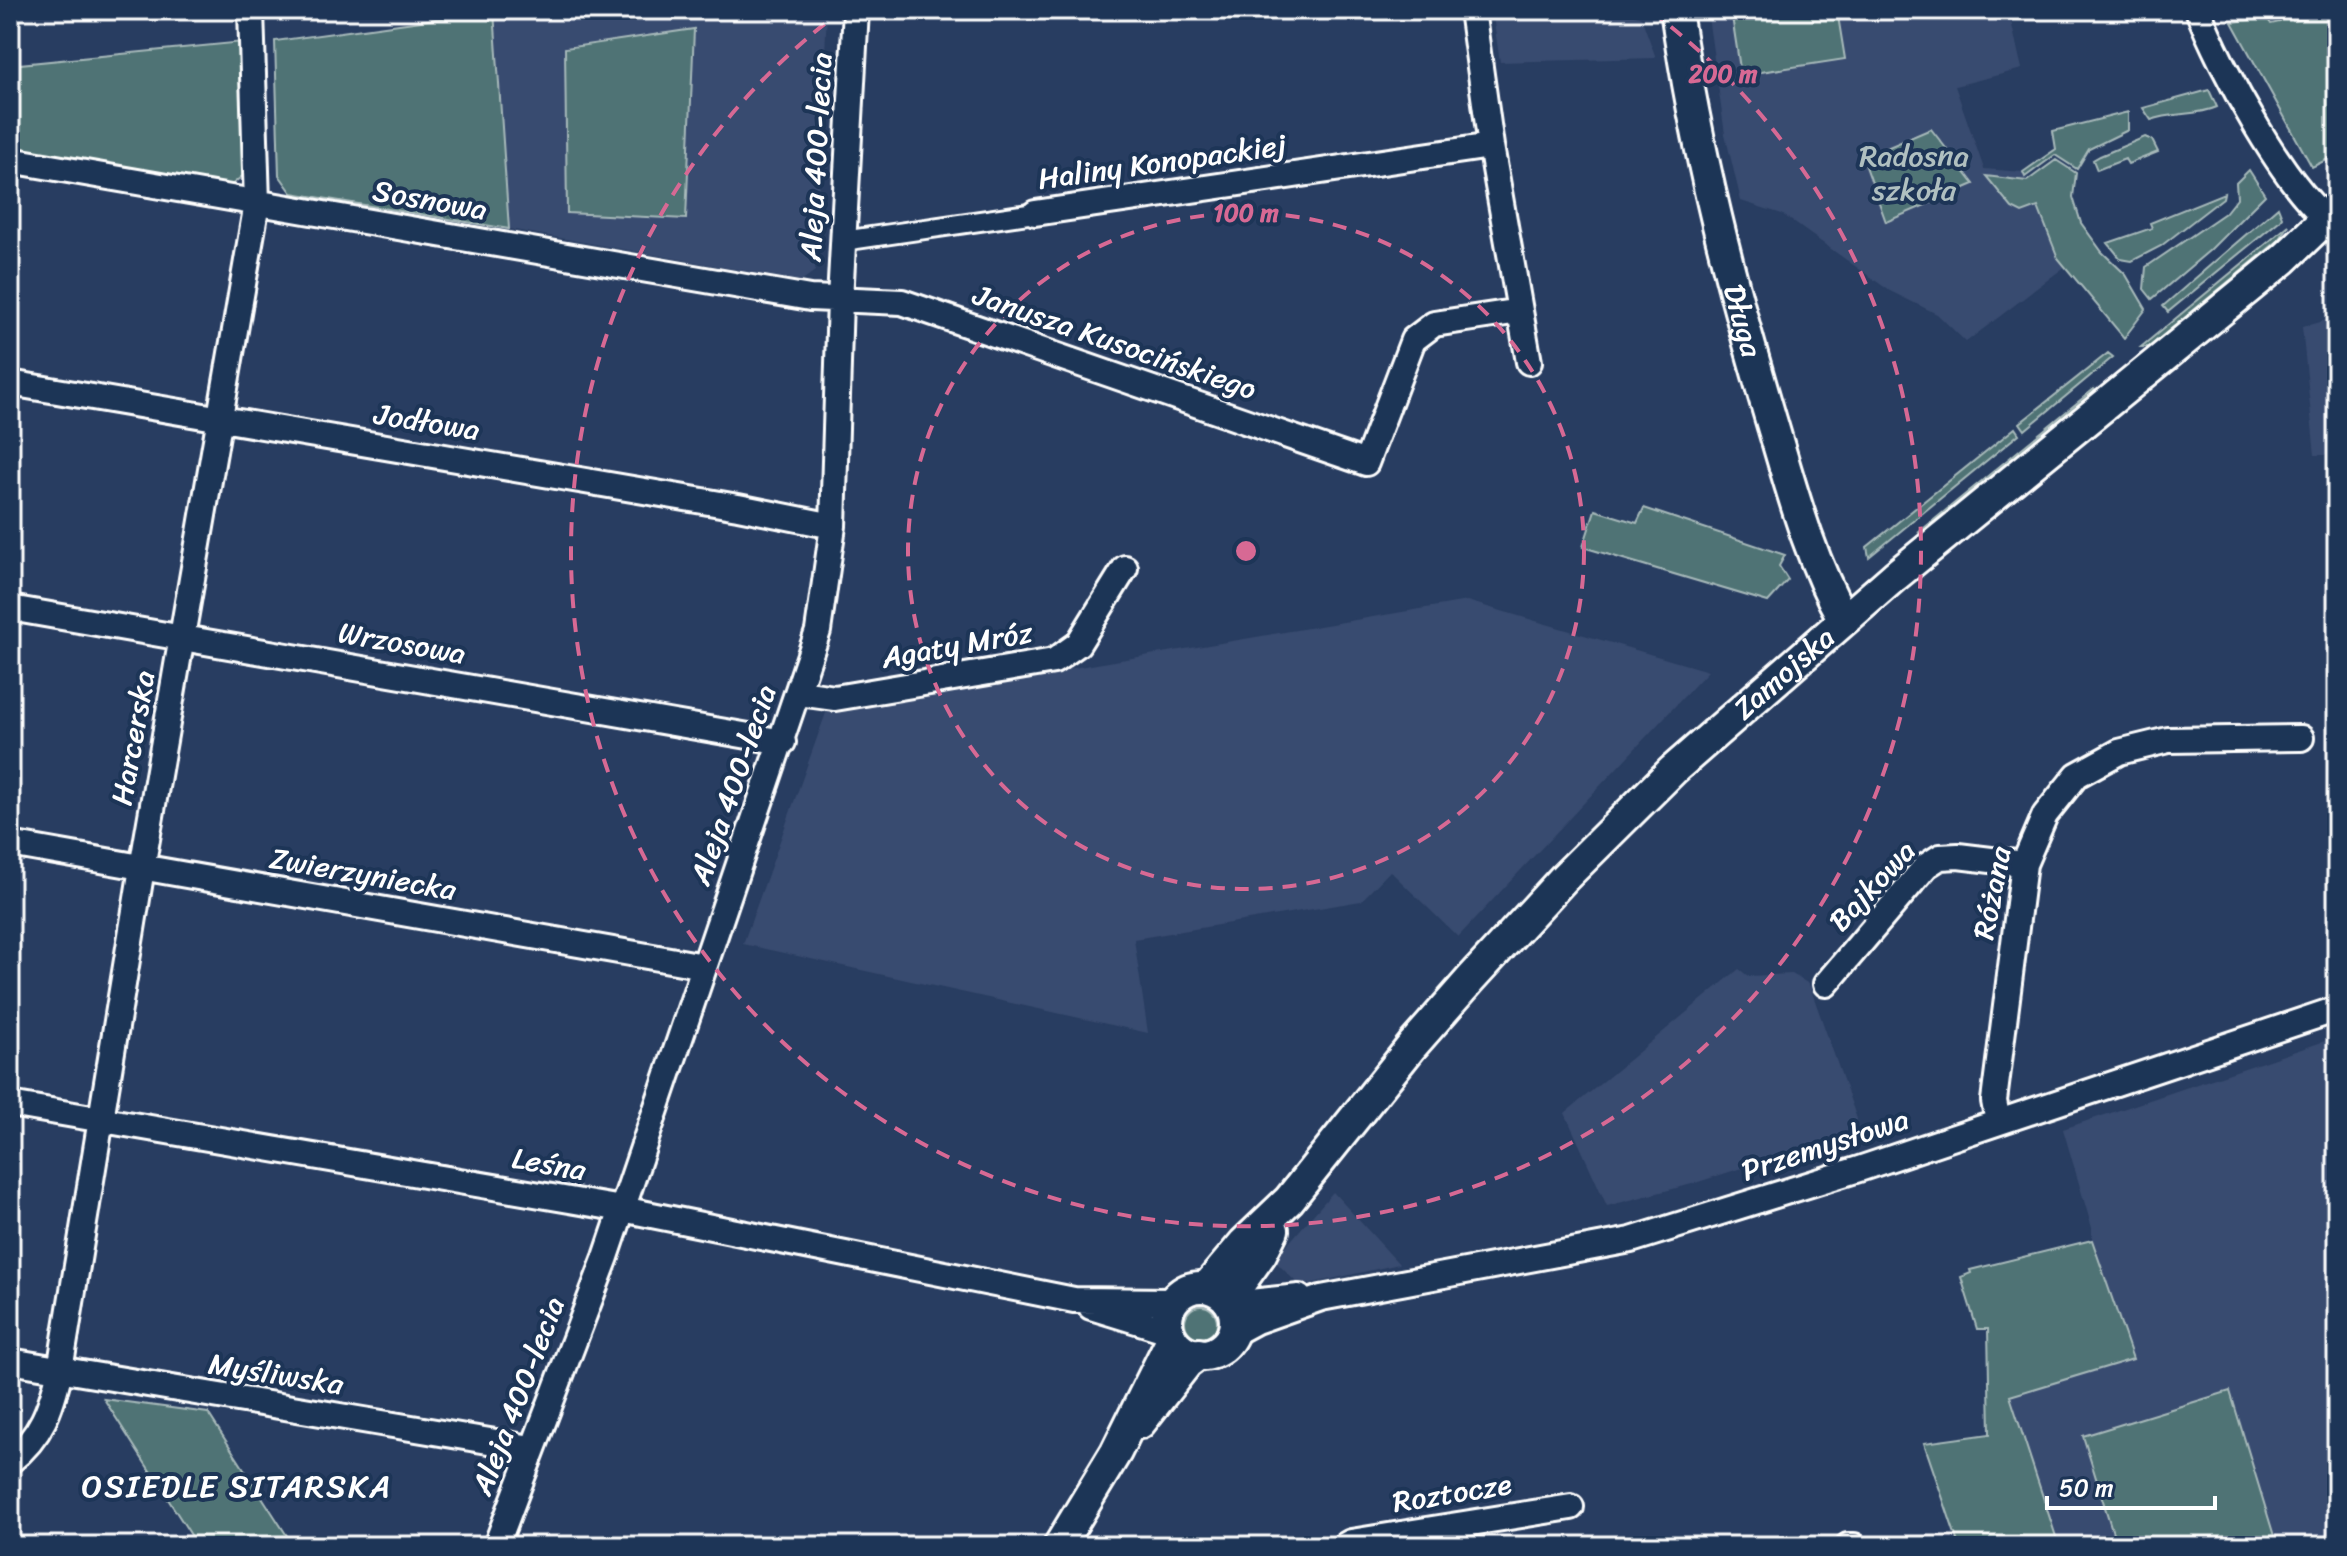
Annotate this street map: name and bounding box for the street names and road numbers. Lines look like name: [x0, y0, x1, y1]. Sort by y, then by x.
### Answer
street label: Aleja 400-lecia: [784, 51, 848, 264]
street label: Haliny Konopackiej: [1034, 118, 1290, 206]
street label: Sosnowa: [369, 163, 491, 237]
street label: Janusza Kusocińskiego: [965, 268, 1264, 416]
street label: Długa: [1707, 278, 1779, 365]
street label: Jodłowa: [369, 387, 484, 457]
street label: Wrzosowa: [334, 605, 470, 681]
street label: Agaty Mróz: [876, 605, 1037, 685]
street label: Zamojska: [1720, 612, 1848, 734]
street label: Harcerska: [95, 666, 171, 810]
street label: Aleja 400-lecia: [673, 677, 793, 894]
street label: Bajkowa: [1815, 827, 1929, 945]
street label: Zwierzyniecka: [265, 831, 462, 917]
street label: Różana: [1957, 841, 2028, 944]
street label: Przemysłowa: [1734, 1093, 1916, 1197]
street label: Leśna: [508, 1131, 591, 1197]
street label: Aleja 400-lecia: [455, 1289, 581, 1504]
street label: Myśliwska: [205, 1337, 348, 1411]
street label: Roztocze: [1389, 1457, 1515, 1529]

